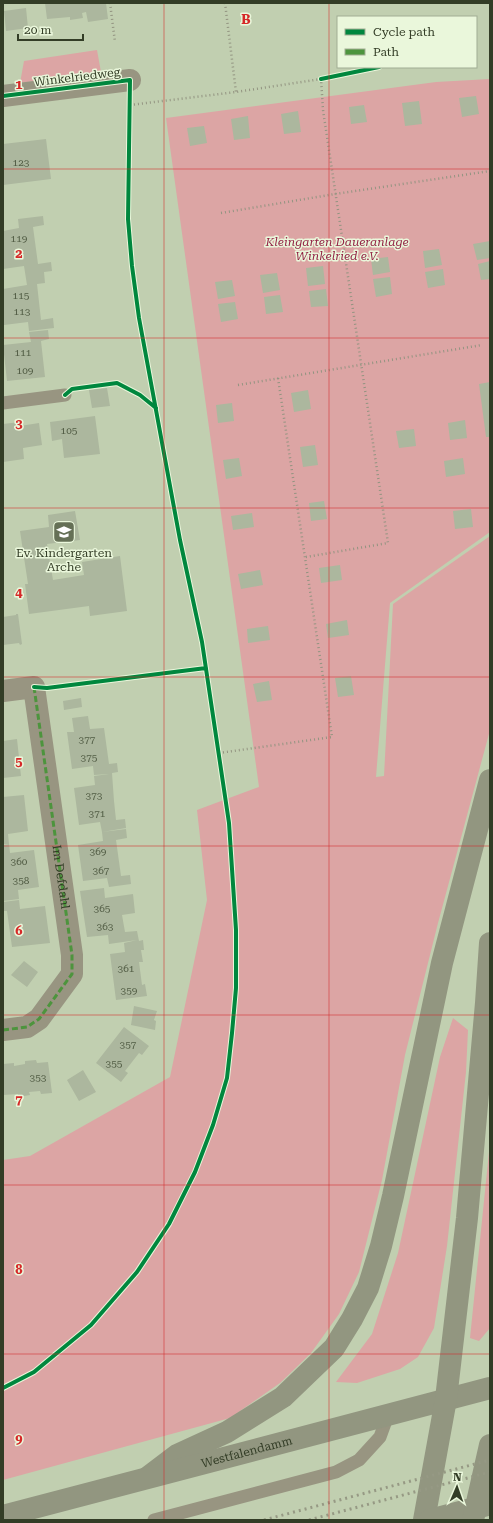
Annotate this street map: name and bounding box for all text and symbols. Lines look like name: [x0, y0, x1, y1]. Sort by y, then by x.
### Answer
text: B: [241, 12, 251, 27]
scale bar: [18, 16, 83, 42]
legend: [337, 16, 477, 68]
text: 20 m: [24, 23, 51, 37]
text: Cycle path: [373, 25, 435, 39]
text: Path: [373, 45, 399, 59]
street label: Winkelriedweg: [33, 65, 121, 89]
text: 1: [15, 77, 23, 92]
house number: 123: [13, 157, 30, 168]
house number: 119: [11, 233, 28, 244]
park label: Kleingarten Daueranlage Winkelried e.V.: [264, 235, 409, 263]
text: 2: [15, 246, 23, 261]
house number: 115: [13, 290, 30, 301]
house number: 113: [14, 306, 31, 317]
house number: 111: [15, 347, 32, 358]
house number: 109: [17, 365, 34, 376]
text: 3: [15, 416, 23, 431]
house number: 105: [61, 425, 78, 436]
school or university icon: Ev. Kindergarten Arche: [51, 519, 77, 545]
place label: Ev. Kindergarten Arche: [16, 546, 112, 574]
text: 4: [15, 585, 23, 600]
house number: 377: [79, 734, 96, 745]
house number: 375: [81, 752, 98, 763]
text: 5: [15, 754, 23, 769]
house number: 373: [86, 790, 103, 801]
house number: 371: [89, 808, 106, 819]
street label: Im Defdahl: [49, 844, 72, 910]
house number: 369: [90, 846, 107, 857]
house number: 360: [11, 856, 28, 867]
house number: 367: [93, 865, 110, 876]
house number: 358: [13, 875, 30, 886]
house number: 365: [94, 903, 111, 914]
house number: 363: [97, 921, 114, 932]
text: 6: [15, 923, 23, 938]
house number: 361: [118, 963, 135, 974]
house number: 359: [121, 985, 138, 996]
house number: 357: [120, 1039, 137, 1050]
house number: 355: [106, 1058, 123, 1069]
house number: 353: [30, 1072, 47, 1083]
text: 7: [15, 1092, 23, 1107]
text: 8: [15, 1262, 23, 1277]
text: 9: [15, 1431, 23, 1446]
street label: Westfalendamm: [200, 1433, 294, 1471]
north arrow: [437, 1467, 477, 1507]
text: N: [453, 1471, 462, 1484]

